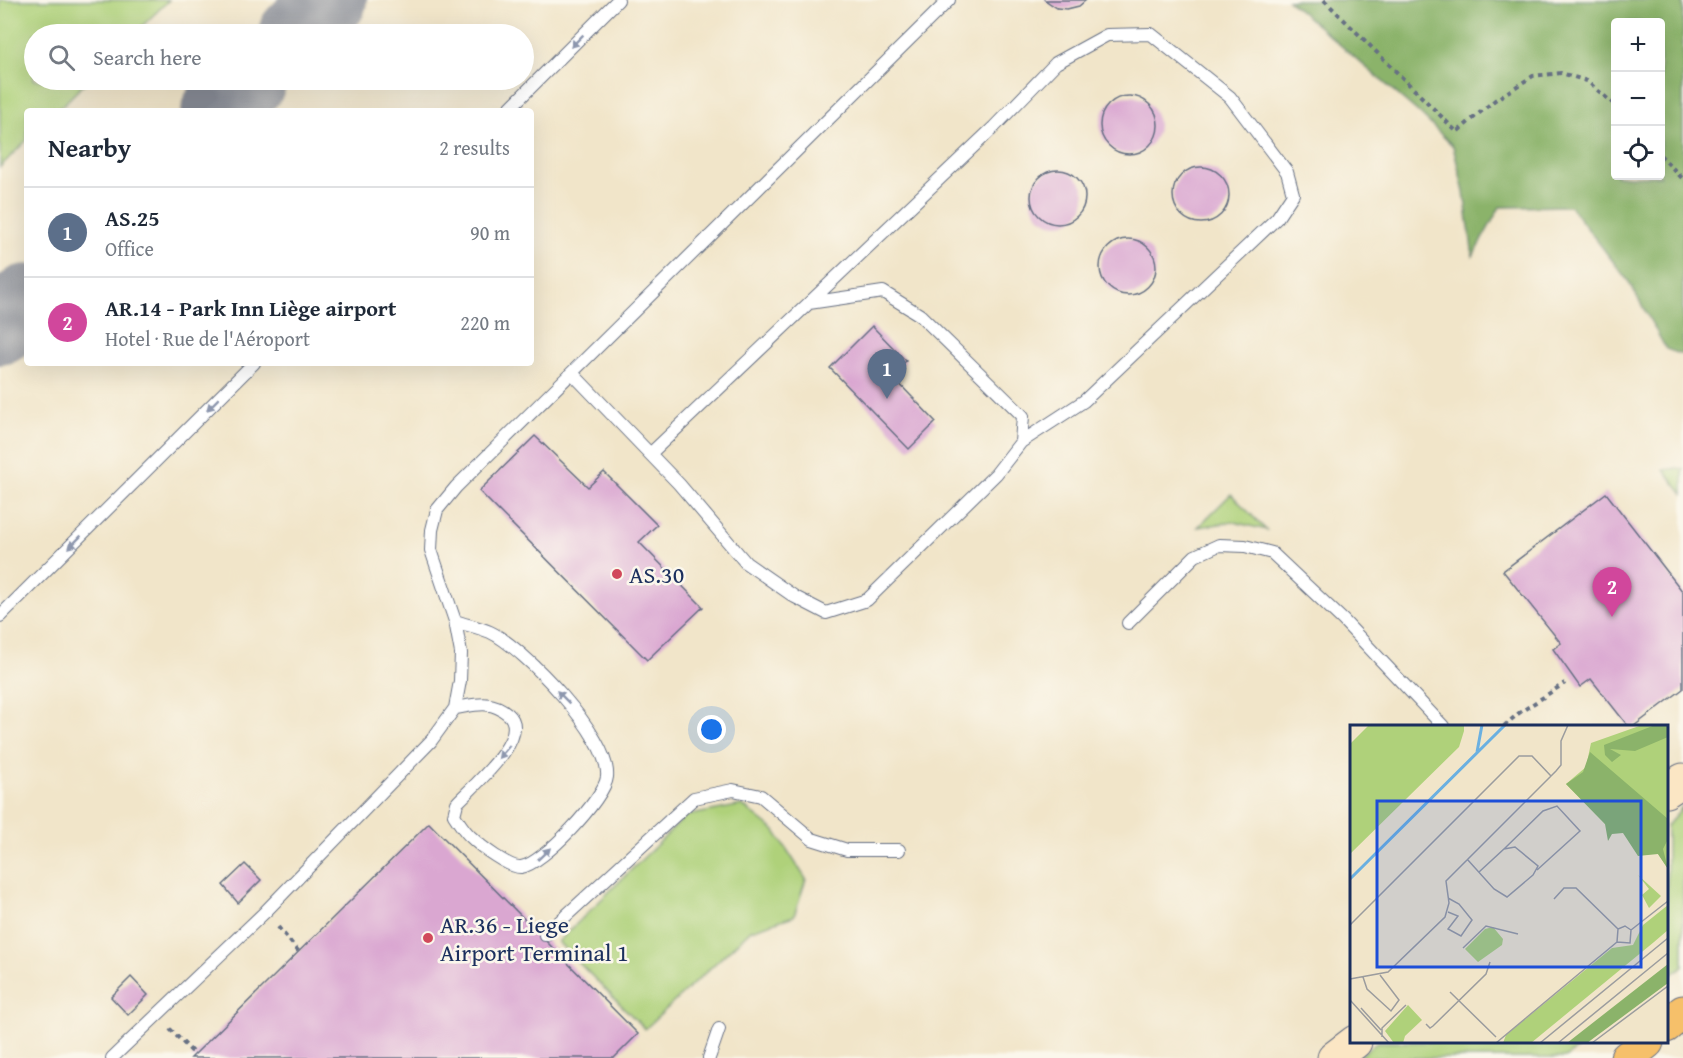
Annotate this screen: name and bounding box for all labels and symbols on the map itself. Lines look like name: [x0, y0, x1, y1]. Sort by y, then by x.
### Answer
one-way arrow: [570, 34, 584, 49]
pin: 1: [868, 350, 906, 399]
one-way arrow: [206, 397, 220, 411]
one-way arrow: [67, 535, 82, 549]
place label: AS.30: [629, 557, 684, 592]
marker: AS.30: [610, 567, 624, 581]
pin: 2: [1592, 568, 1632, 617]
one-way arrow: [557, 690, 571, 704]
your location: [697, 715, 726, 744]
inset map: [1350, 725, 1668, 1043]
one-way arrow: [497, 744, 510, 760]
one-way arrow: [536, 848, 551, 861]
place label: AR.36 - Liege Airport Terminal 1: [440, 907, 628, 970]
marker: AR.36 - Liege Airport Terminal 1: [421, 931, 435, 945]

